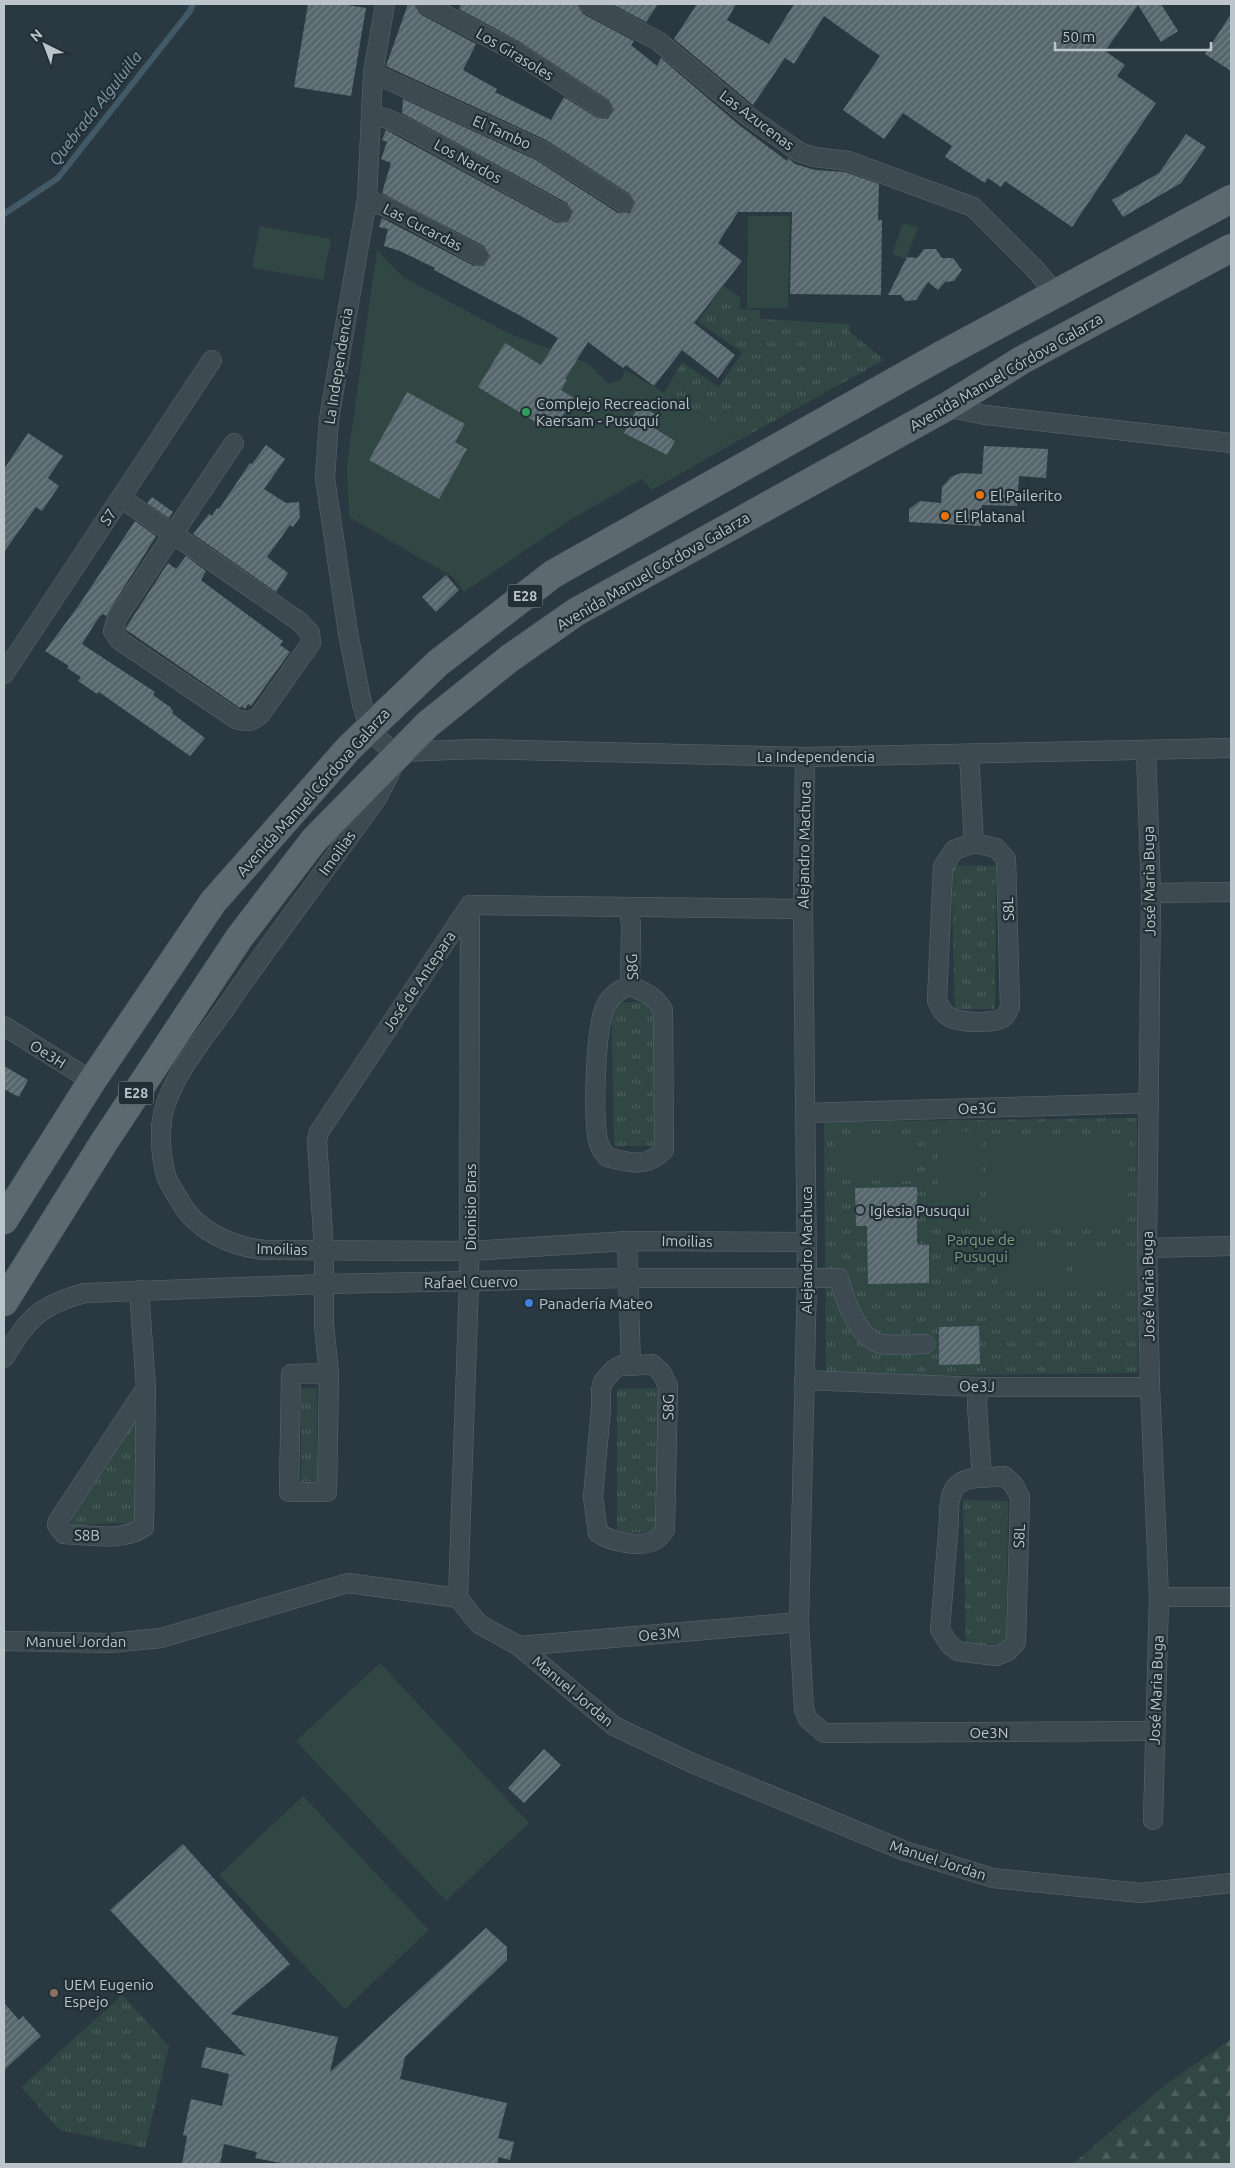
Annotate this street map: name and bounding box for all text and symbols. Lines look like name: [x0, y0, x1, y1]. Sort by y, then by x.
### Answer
north arrow: [20, 20, 70, 70]
scale bar: [1055, 20, 1211, 52]
street label: Los Girasoles: [473, 24, 557, 84]
text: N: [27, 26, 46, 45]
text: 50 m: [1062, 28, 1095, 45]
water label: Quebrada Alguluilla: [45, 47, 146, 169]
street label: Las Azucenas: [716, 87, 798, 153]
street label: El Tambo: [470, 112, 534, 152]
street label: Los Nardos: [431, 136, 505, 186]
street label: Las Cucardas: [381, 200, 465, 254]
street label: La Independencia: [320, 306, 356, 426]
street label: Avenida Manuel Córdova Galarza: [906, 310, 1106, 434]
place label: Complejo Recreacional Kaersam - Pusuquí: [536, 395, 690, 429]
marker: Complejo Recreacional Kaersam - Pusuquí: [520, 406, 532, 418]
place label: El Pailerito: [990, 487, 1062, 504]
marker: El Pailerito: [974, 489, 986, 501]
street label: S7: [96, 505, 120, 529]
place label: El Platanal: [955, 508, 1025, 525]
street label: Avenida Manuel Córdova Galarza: [553, 509, 753, 633]
marker: El Platanal: [939, 510, 951, 522]
road number: E28: [508, 584, 542, 608]
street label: Avenida Manuel Córdova Galarza: [233, 705, 393, 879]
street label: La Independencia: [757, 748, 875, 765]
street label: Alejandro Machuca: [794, 781, 814, 909]
street label: José Maria Buga: [1140, 826, 1158, 936]
street label: Imoilias: [315, 827, 359, 879]
street label: S8L: [999, 896, 1017, 921]
street label: José de Antepara: [379, 928, 459, 1034]
street label: S8G: [623, 953, 641, 981]
street label: Oe3H: [27, 1036, 69, 1072]
road number: E28: [118, 1082, 154, 1104]
street label: Oe3G: [958, 1099, 996, 1117]
street label: Dionisio Bras: [462, 1163, 479, 1251]
street label: Alejandro Machuca: [798, 1186, 815, 1314]
place label: Iglesia Pusuqui: [870, 1202, 970, 1219]
marker: Iglesia Pusuqui: [854, 1204, 866, 1216]
park label: Parque de Pusuqui: [947, 1231, 1015, 1265]
street label: José Maria Buga: [1139, 1231, 1157, 1341]
street label: Imoilias: [661, 1232, 713, 1250]
street label: Imoilias: [256, 1240, 308, 1258]
street label: Rafael Cuervo: [424, 1273, 518, 1291]
place label: Panadería Mateo: [539, 1295, 653, 1312]
marker: Panadería Mateo: [523, 1297, 535, 1309]
street label: Oe3J: [959, 1377, 995, 1395]
street label: S8G: [659, 1394, 677, 1420]
street label: S8L: [1010, 1523, 1028, 1548]
street label: S8B: [74, 1526, 100, 1544]
street label: Oe3M: [638, 1624, 680, 1644]
street label: Manuel Jordan: [26, 1633, 126, 1650]
street label: José Maria Buga: [1146, 1635, 1166, 1745]
street label: Manuel Jordan: [529, 1652, 617, 1730]
street label: Oe3N: [969, 1724, 1009, 1741]
street label: Manuel Jordan: [888, 1836, 988, 1884]
place label: UEM Eugenio Espejo: [64, 1976, 154, 2010]
marker: UEM Eugenio Espejo: [48, 1987, 60, 1999]

